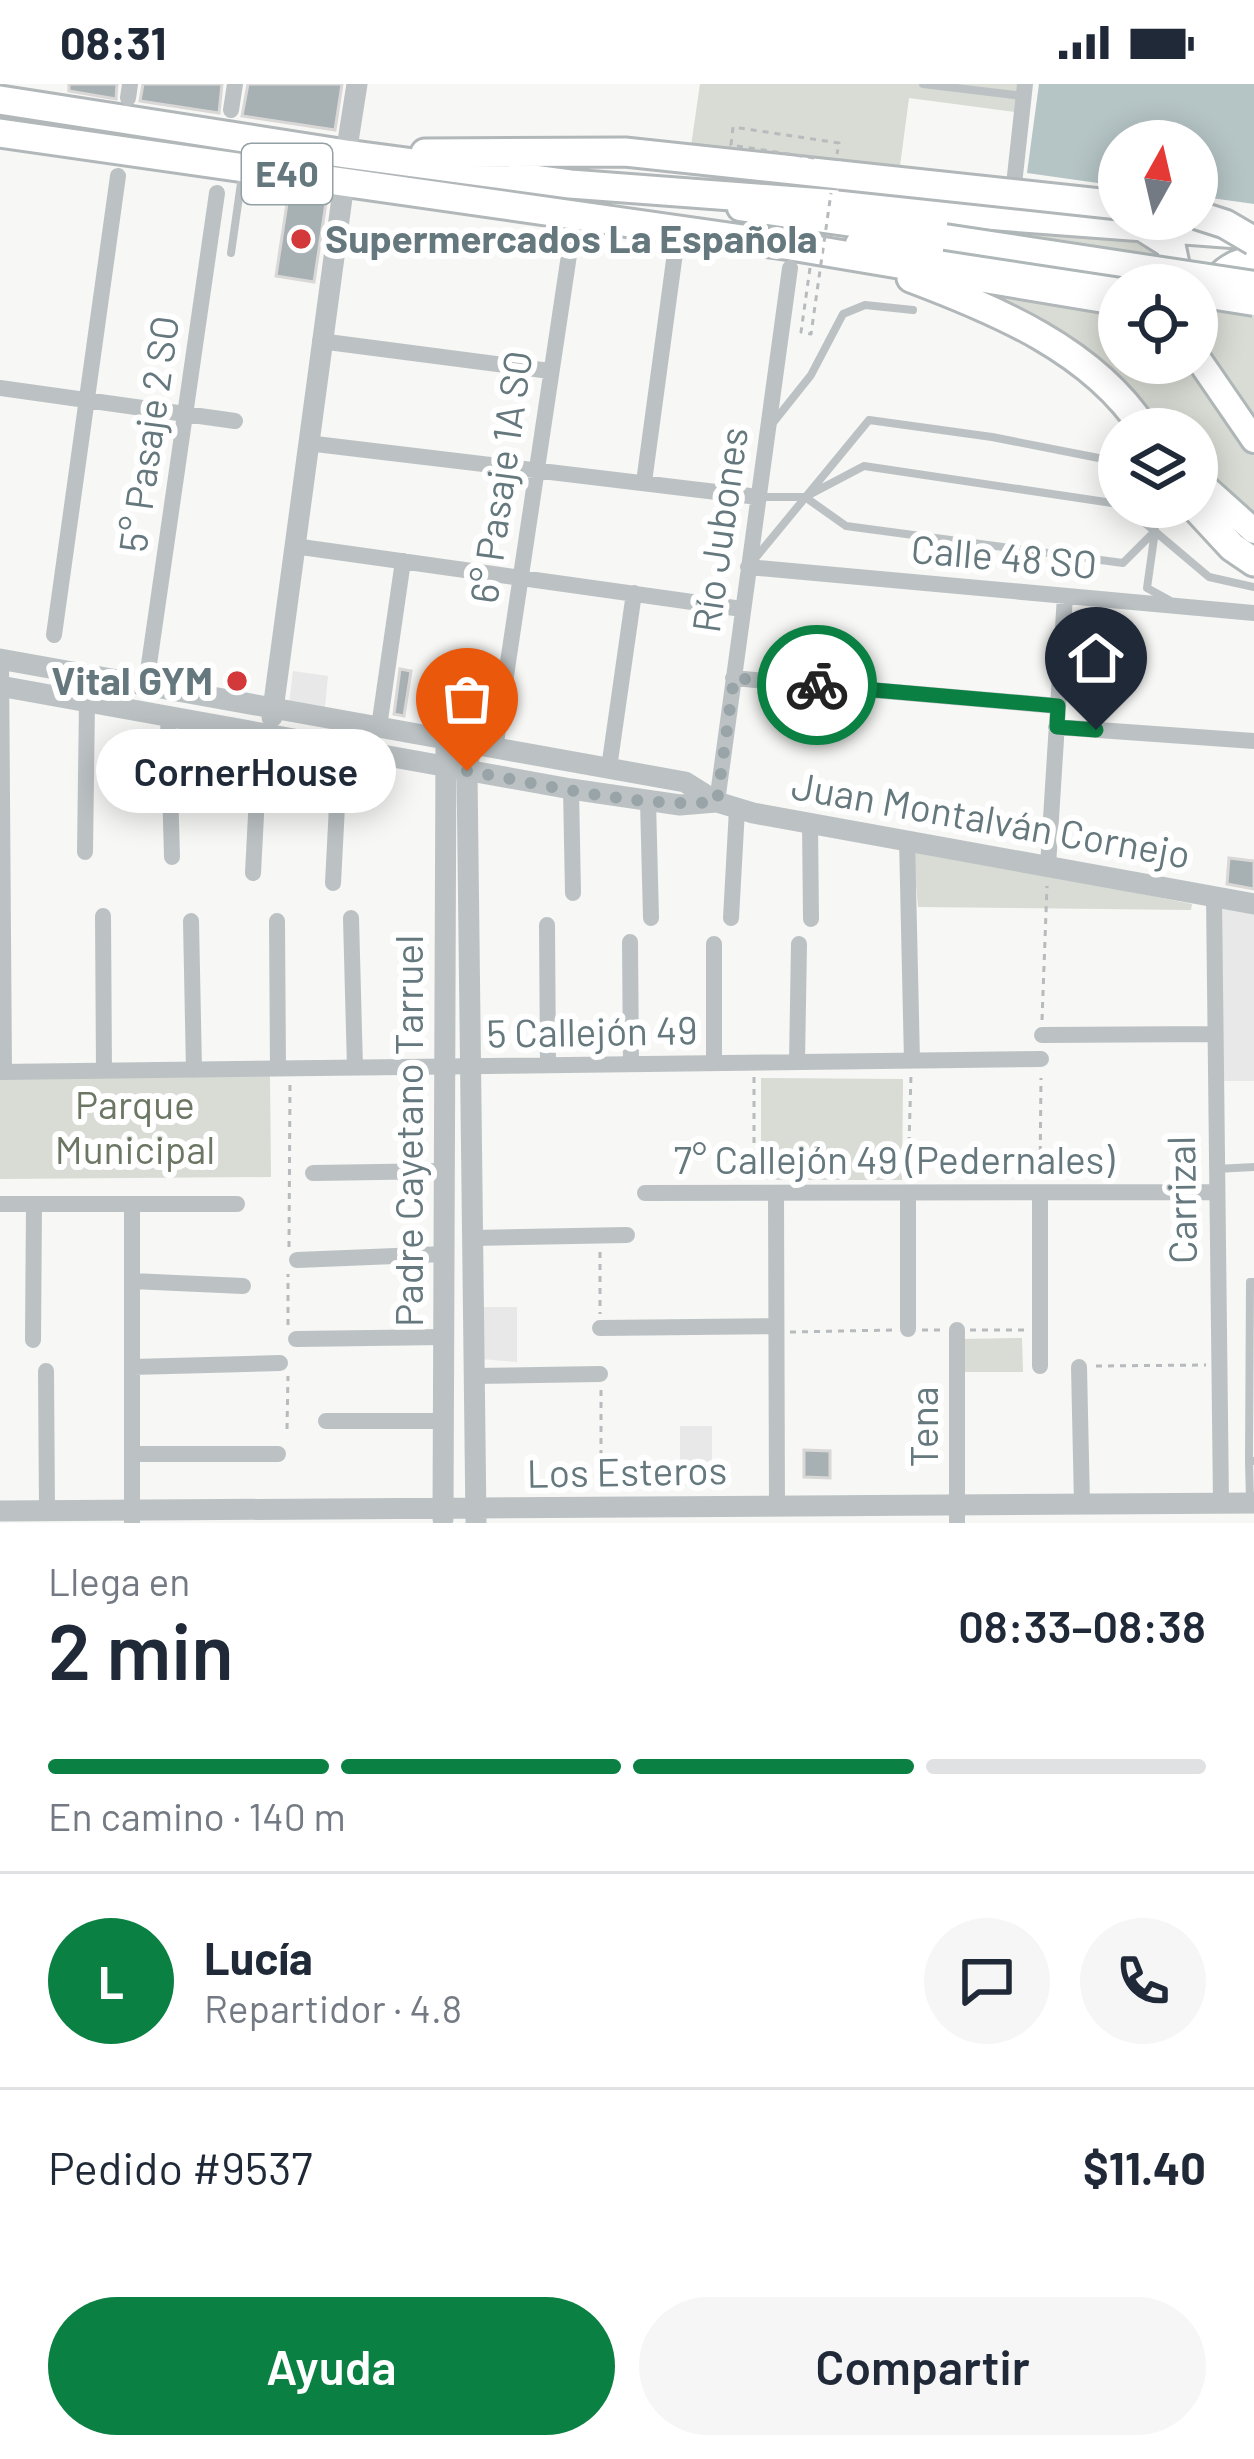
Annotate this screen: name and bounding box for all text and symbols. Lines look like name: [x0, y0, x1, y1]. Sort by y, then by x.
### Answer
text: 08:31: [60, 15, 166, 69]
north arrow: [1098, 120, 1218, 240]
map controls: [1098, 120, 1218, 528]
road number: E40: [242, 144, 332, 204]
place label: Supermercados La Española: [325, 214, 818, 261]
marker: Supermercados La Española: [288, 226, 314, 252]
button: locate: [1098, 264, 1218, 384]
street label: 5° Pasaje 2 SO: [108, 313, 187, 555]
street label: 6° Pasaje 1A SO: [459, 347, 541, 606]
button: layers: [1098, 408, 1218, 528]
street label: Río Jubones: [681, 424, 756, 635]
street label: Calle 48 SO: [909, 524, 1099, 587]
pin: [1045, 607, 1147, 730]
courier: [757, 625, 877, 745]
icon: home: [1063, 625, 1129, 691]
pin: [416, 648, 518, 771]
icon: bike: [784, 652, 850, 718]
place label: Vital GYM: [51, 656, 213, 703]
icon: bag: [434, 666, 500, 732]
marker: Vital GYM: [224, 668, 250, 694]
callout: CornerHouse: [95, 729, 395, 813]
text: CornerHouse: [134, 747, 358, 794]
street label: Juan Montalván Cornejo: [788, 760, 1194, 877]
street label: Padre Cayetano Tarruel: [384, 935, 431, 1327]
street label: 5 Callejón 49: [486, 1005, 698, 1056]
park label: Parque Municipal: [55, 1080, 215, 1172]
street label: 7° Callejón 49 (Pedernales): [674, 1135, 1115, 1182]
street label: Carrizal: [1156, 1136, 1205, 1264]
street label: Tena: [899, 1386, 946, 1468]
street label: Los Esteros: [526, 1445, 728, 1496]
text: Llega en: [48, 1557, 190, 1604]
text: 08:33–08:38: [958, 1598, 1206, 1652]
text: 2 min: [48, 1602, 234, 1696]
text: En camino · 140 m: [48, 1792, 346, 1839]
button: chat: [924, 1918, 1050, 2044]
button: phone: [1080, 1918, 1206, 2044]
text: Lucía: [204, 1930, 313, 1984]
text: L: [98, 1954, 124, 2008]
text: Repartidor · 4.8: [204, 1984, 462, 2031]
text: Pedido #9537: [48, 2140, 313, 2194]
text: $11.40: [1083, 2140, 1206, 2194]
button: Ayuda: [48, 2297, 615, 2435]
button: Compartir: [639, 2297, 1206, 2435]

